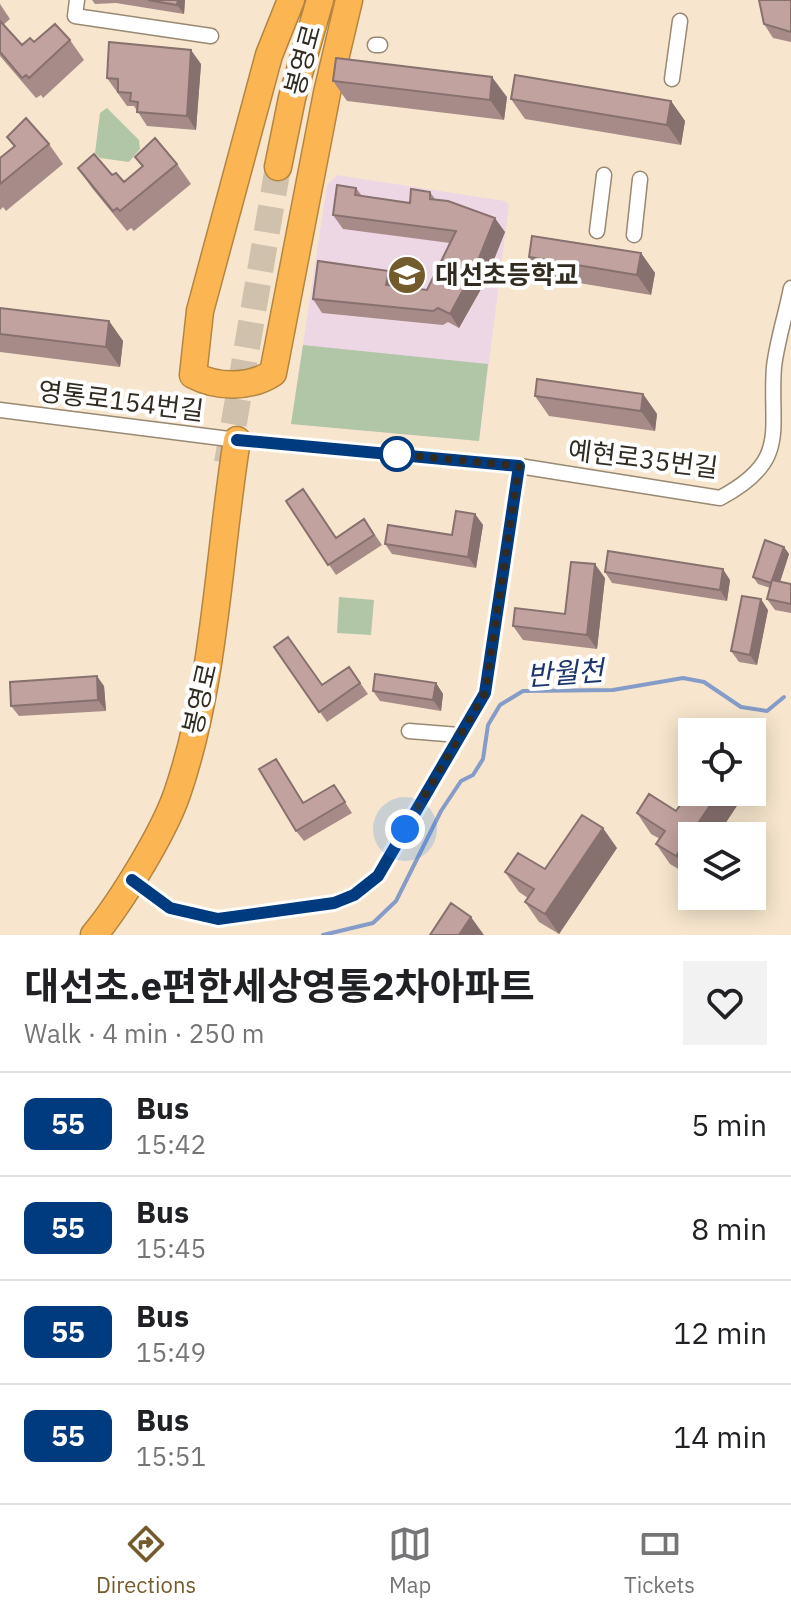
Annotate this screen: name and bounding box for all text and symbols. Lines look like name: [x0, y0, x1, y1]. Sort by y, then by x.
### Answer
street label: 봉영로: [276, 21, 328, 99]
school or university icon: 대선초등학교: [386, 254, 428, 296]
place label: 대선초등학교: [435, 257, 579, 291]
street label: 영통로154번길: [36, 373, 206, 427]
street label: 예현로35번길: [566, 432, 720, 484]
unlabelled marker: [380, 437, 414, 471]
water label: 반월천: [525, 651, 608, 694]
street label: 봉영로: [174, 660, 224, 738]
map controls: [678, 718, 766, 910]
button: locate: [678, 718, 766, 806]
your location: [385, 809, 425, 849]
button: layers: [678, 822, 766, 910]
text: 대선초.e편한세상영통2차아파트: [24, 961, 534, 1010]
button: heart: [683, 961, 767, 1045]
text: Walk · 4 min · 250 m: [24, 1016, 264, 1050]
text: Bus: [136, 1088, 189, 1127]
text: 55: [51, 1105, 85, 1142]
text: 5 min: [691, 1105, 767, 1144]
text: 15:42: [136, 1127, 206, 1161]
text: Bus: [136, 1192, 189, 1231]
text: 55: [51, 1209, 85, 1246]
text: 8 min: [691, 1209, 767, 1248]
text: 15:45: [136, 1231, 206, 1265]
text: Bus: [136, 1296, 189, 1335]
text: 55: [51, 1313, 85, 1350]
text: 12 min: [673, 1313, 767, 1352]
text: 15:49: [136, 1335, 206, 1369]
text: Bus: [136, 1400, 189, 1439]
text: 55: [51, 1417, 85, 1454]
text: 14 min: [673, 1417, 767, 1456]
text: 15:51: [136, 1439, 206, 1473]
tab: Directions: [96, 1522, 196, 1599]
tab: Map: [388, 1522, 432, 1599]
tab: Tickets: [624, 1522, 695, 1599]

